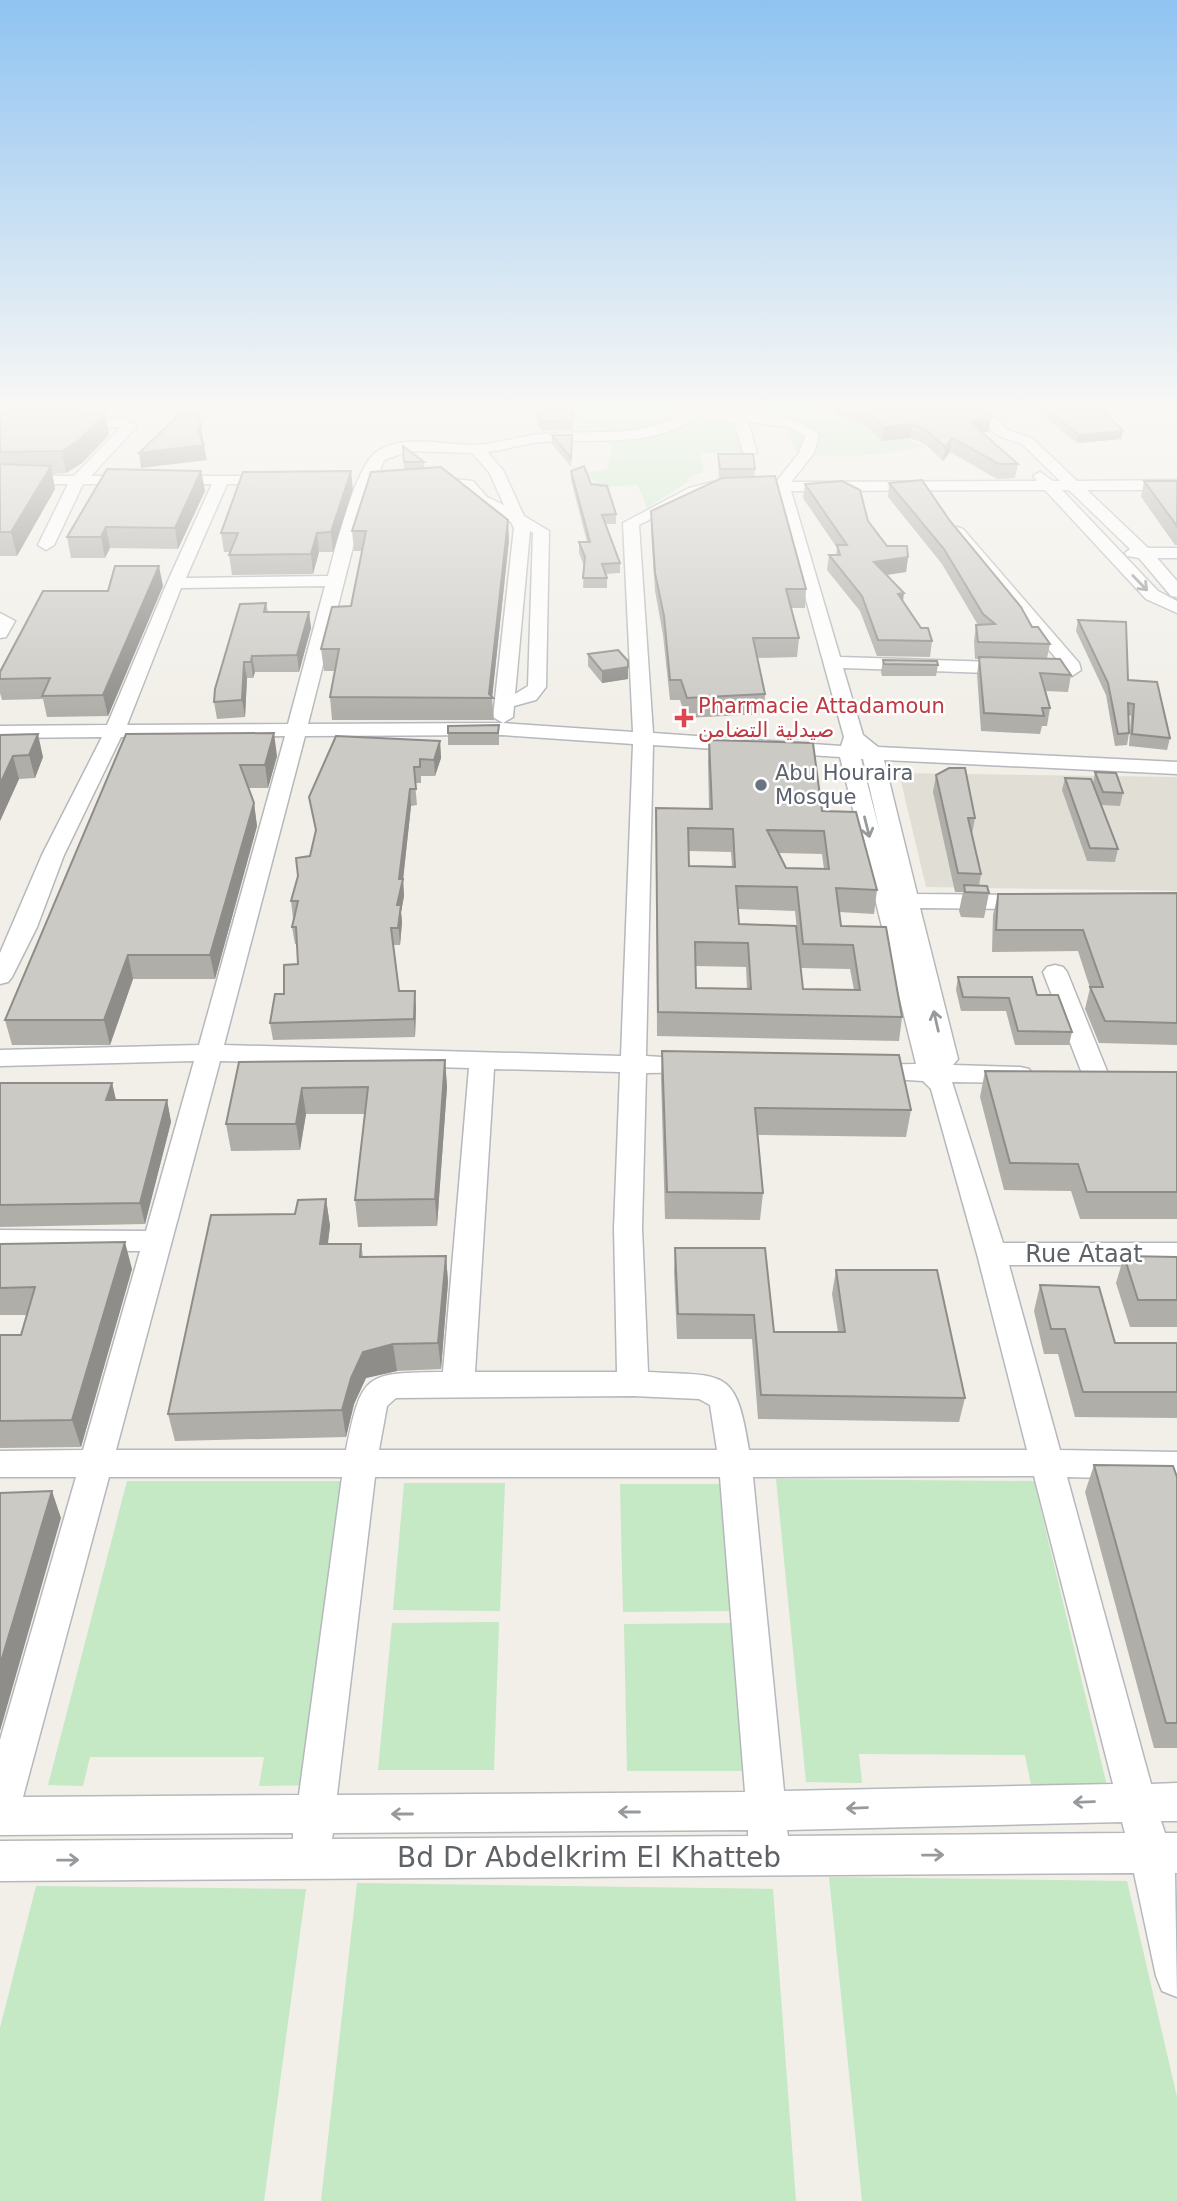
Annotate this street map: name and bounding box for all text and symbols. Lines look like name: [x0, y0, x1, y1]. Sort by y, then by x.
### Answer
one-way arrow: [1132, 574, 1149, 591]
place label: Pharmacie Attadamoun صيدلية التضامن: [698, 694, 945, 742]
marker: Pharmacie Attadamoun صيدلية التضامن: [676, 710, 692, 726]
place label: Abu Houraira Mosque: [775, 761, 913, 809]
marker: Abu Houraira Mosque: [753, 777, 769, 793]
one-way arrow: [861, 815, 874, 838]
one-way arrow: [929, 1010, 943, 1033]
street label: Rue Ataat: [1025, 1240, 1143, 1268]
one-way arrow: [1073, 1796, 1096, 1809]
one-way arrow: [846, 1802, 869, 1815]
one-way arrow: [618, 1805, 641, 1819]
one-way arrow: [391, 1807, 414, 1821]
street label: Bd Dr Abdelkrim El Khatteb: [397, 1841, 781, 1874]
one-way arrow: [921, 1848, 944, 1862]
one-way arrow: [56, 1853, 79, 1867]

